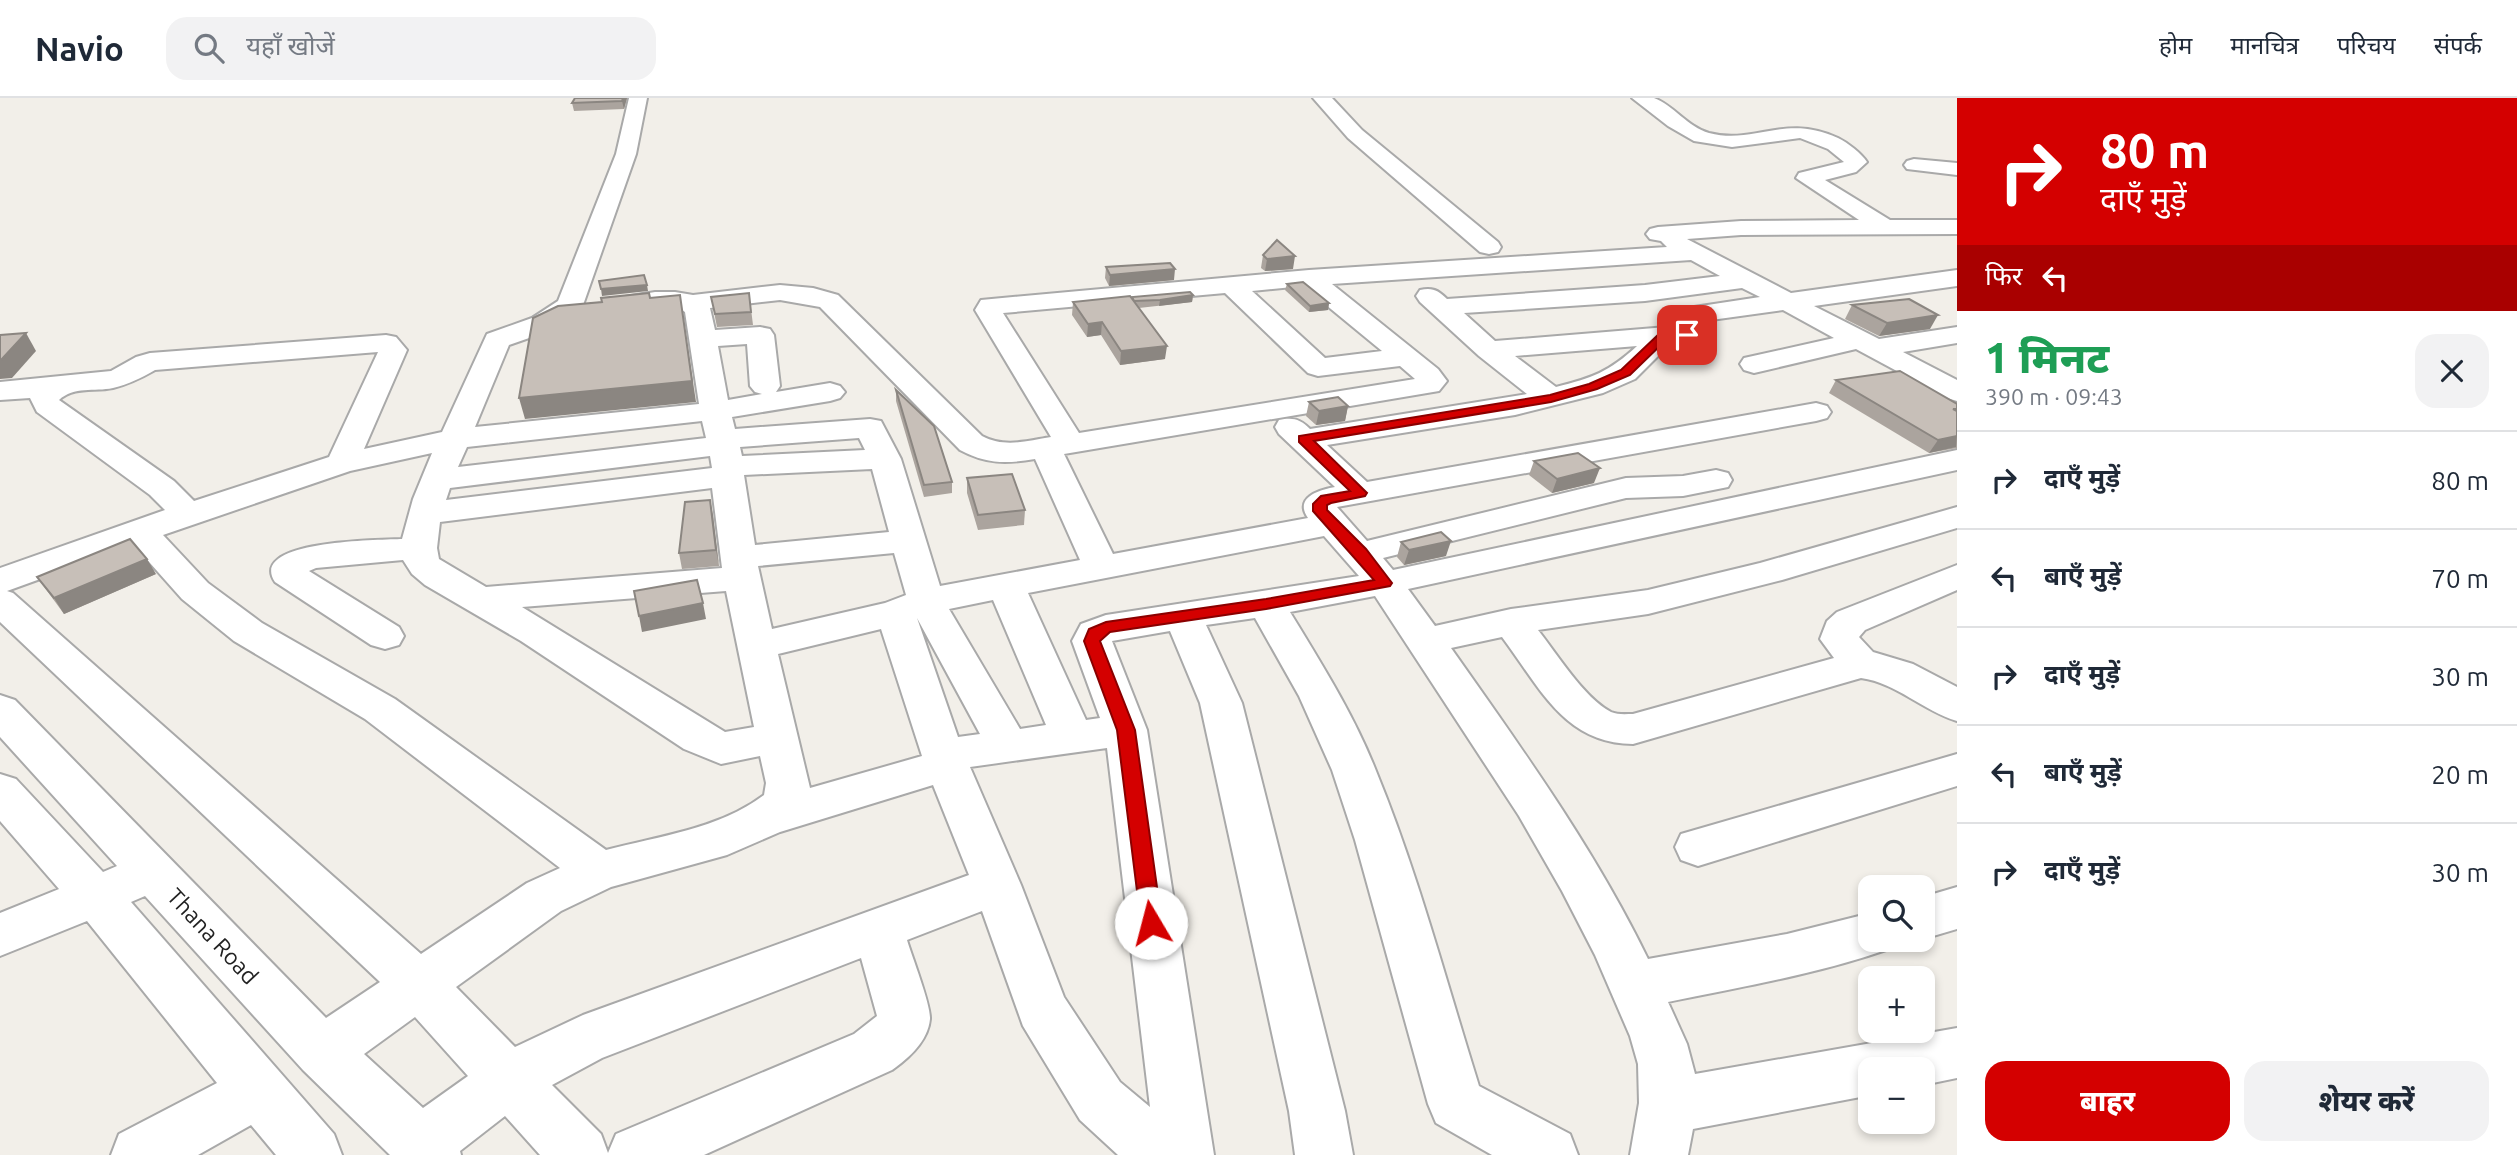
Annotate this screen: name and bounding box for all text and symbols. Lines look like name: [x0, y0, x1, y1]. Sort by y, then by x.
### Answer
search box: [166, 17, 656, 80]
icon: search: [190, 29, 228, 67]
text: Navio: [35, 30, 124, 67]
text: यहाँ खोजें: [246, 31, 335, 60]
text: होम: [2159, 32, 2192, 59]
text: मानचित्र: [2230, 32, 2299, 59]
text: परिचय: [2337, 32, 2396, 59]
text: संपर्क: [2434, 32, 2482, 59]
text: 80 m: [2100, 122, 2209, 177]
icon: right: [1985, 126, 2076, 217]
text: दाएँ मुड़ें: [2100, 180, 2187, 216]
icon: left: [2036, 259, 2074, 297]
text: फिर: [1985, 261, 2022, 290]
pin: [1657, 305, 1717, 365]
icon: arrive: [1668, 316, 1706, 354]
text: 1 मिनट: [1985, 334, 2109, 381]
button: close: [2415, 334, 2489, 408]
text: 390 m · 09:43: [1985, 384, 2123, 409]
icon: right: [1985, 461, 2023, 499]
text: दाएँ मुड़ें: [2044, 463, 2120, 492]
text: 80 m: [2431, 466, 2489, 495]
icon: left: [1985, 559, 2023, 597]
text: बाएँ मुड़ें: [2044, 561, 2121, 590]
text: 70 m: [2431, 564, 2489, 593]
icon: right: [1985, 657, 2023, 695]
text: दाएँ मुड़ें: [2044, 659, 2120, 688]
text: 30 m: [2431, 662, 2489, 691]
icon: left: [1985, 755, 2023, 793]
text: बाएँ मुड़ें: [2044, 757, 2121, 786]
text: 20 m: [2431, 760, 2489, 789]
icon: right: [1985, 853, 2023, 891]
text: दाएँ मुड़ें: [2044, 855, 2120, 884]
text: 30 m: [2431, 858, 2489, 887]
map controls: [1858, 875, 1935, 1134]
button: search: [1858, 875, 1935, 952]
street label: Thana Road: [163, 883, 263, 989]
position arrow: [1114, 886, 1188, 960]
button: +: [1858, 966, 1935, 1043]
button: −: [1858, 1057, 1935, 1134]
button: बाहर: [1985, 1061, 2230, 1141]
button: शेयर करें: [2244, 1061, 2489, 1141]

